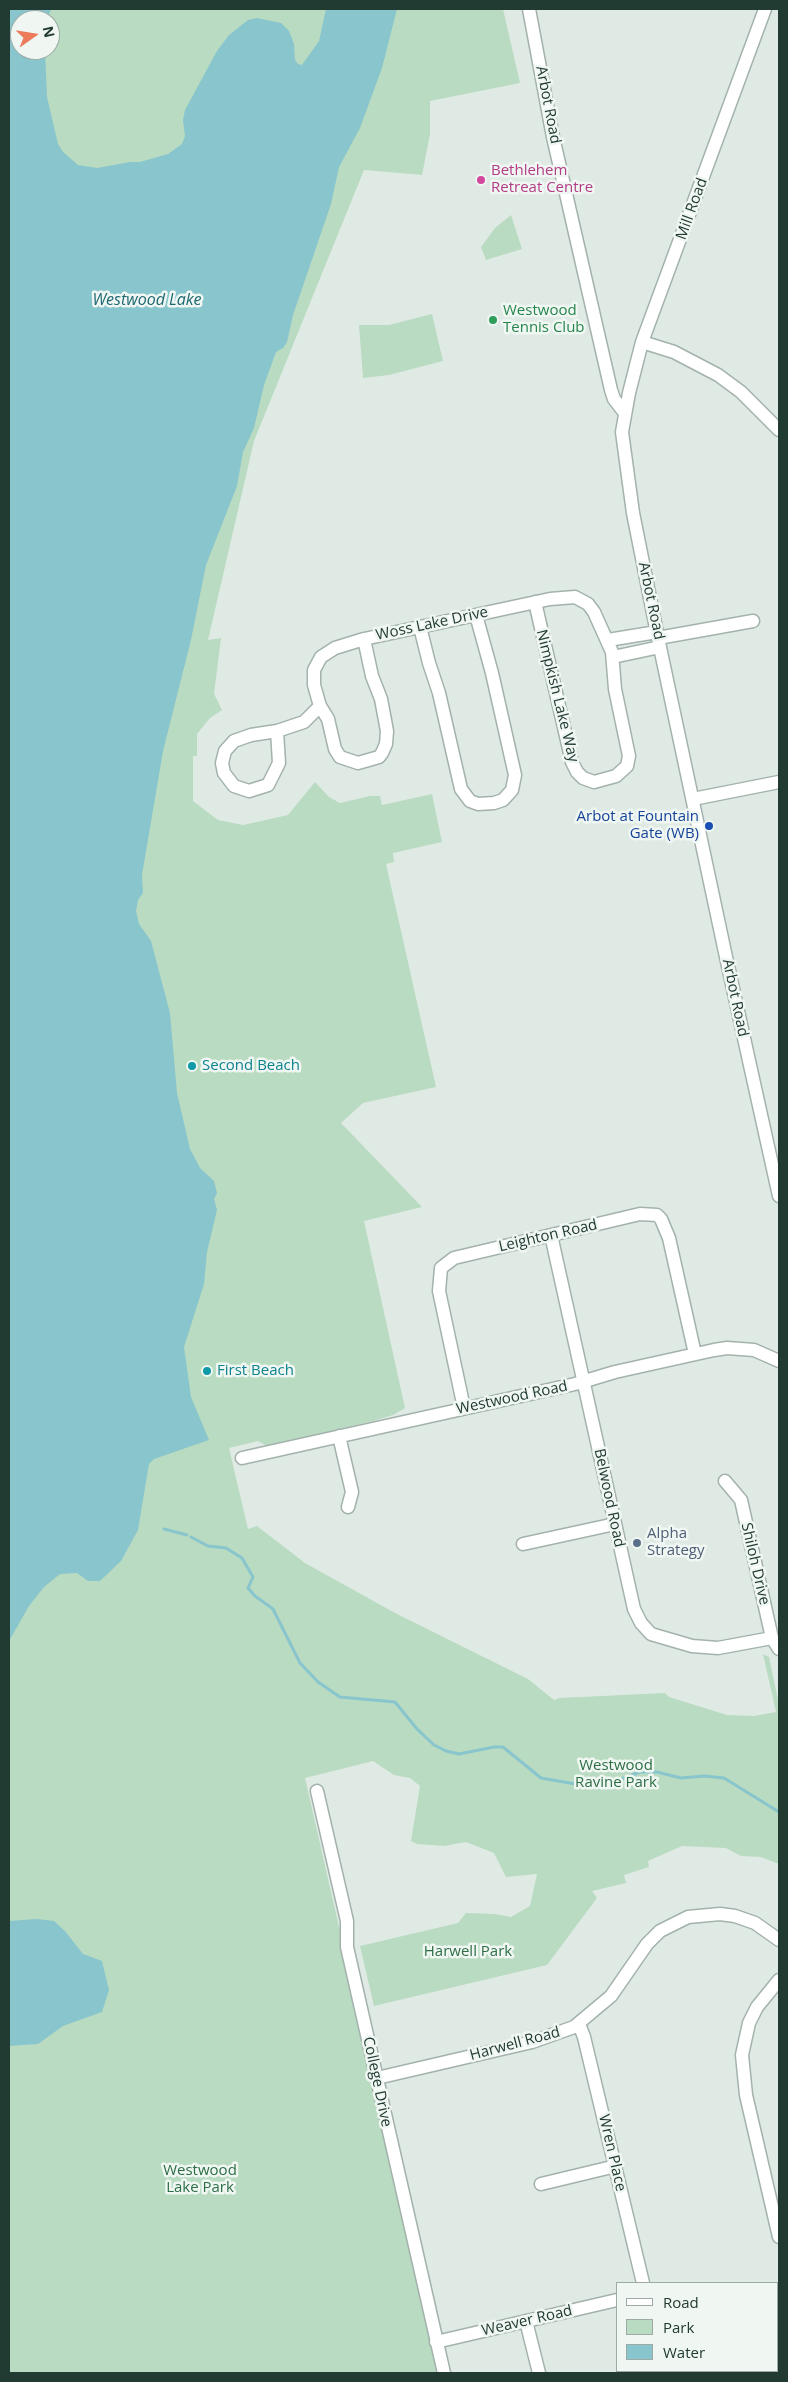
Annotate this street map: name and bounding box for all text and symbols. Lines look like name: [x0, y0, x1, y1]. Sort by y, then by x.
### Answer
north arrow: [10, 10, 60, 60]
text: N: [39, 24, 60, 39]
street label: Arbot Road: [532, 65, 564, 145]
place label: Bethlehem Retreat Centre: [491, 162, 593, 197]
marker: Bethlehem Retreat Centre: [475, 174, 487, 186]
street label: Mill Road: [673, 176, 711, 242]
water label: Westwood Lake: [92, 290, 202, 310]
place label: Westwood Tennis Club: [503, 302, 585, 337]
marker: Westwood Tennis Club: [487, 314, 499, 326]
street label: Arbot Road: [634, 561, 668, 641]
street label: Woss Lake Drive: [374, 603, 490, 645]
street label: Nimpkish Lake Way: [532, 628, 582, 764]
place label: Arbot at Fountain Gate (WB): [577, 808, 699, 843]
marker: Arbot at Fountain Gate (WB): [703, 820, 715, 832]
street label: Arbot Road: [718, 958, 752, 1038]
place label: Second Beach: [202, 1057, 300, 1075]
marker: Second Beach: [186, 1060, 198, 1072]
street label: Leighton Road: [497, 1216, 599, 1256]
place label: First Beach: [217, 1362, 294, 1380]
marker: First Beach: [201, 1365, 213, 1377]
street label: Westwood Road: [455, 1377, 569, 1419]
street label: Belwood Road: [590, 1447, 628, 1549]
street label: Shiloh Drive: [737, 1521, 773, 1607]
place label: Alpha Strategy: [647, 1525, 704, 1560]
marker: Alpha Strategy: [631, 1537, 643, 1549]
park label: Westwood Ravine Park: [575, 1757, 657, 1792]
park label: Harwell Park: [424, 1943, 512, 1961]
street label: Harwell Road: [468, 2023, 562, 2065]
street label: College Drive: [359, 2035, 395, 2129]
street label: Wren Place: [594, 2113, 630, 2193]
park label: Westwood Lake Park: [163, 2162, 237, 2197]
legend: [616, 2282, 778, 2372]
text: Road: [663, 2292, 699, 2312]
street label: Weaver Road: [480, 2302, 574, 2340]
text: Park: [663, 2317, 694, 2337]
text: Water: [663, 2342, 705, 2362]

